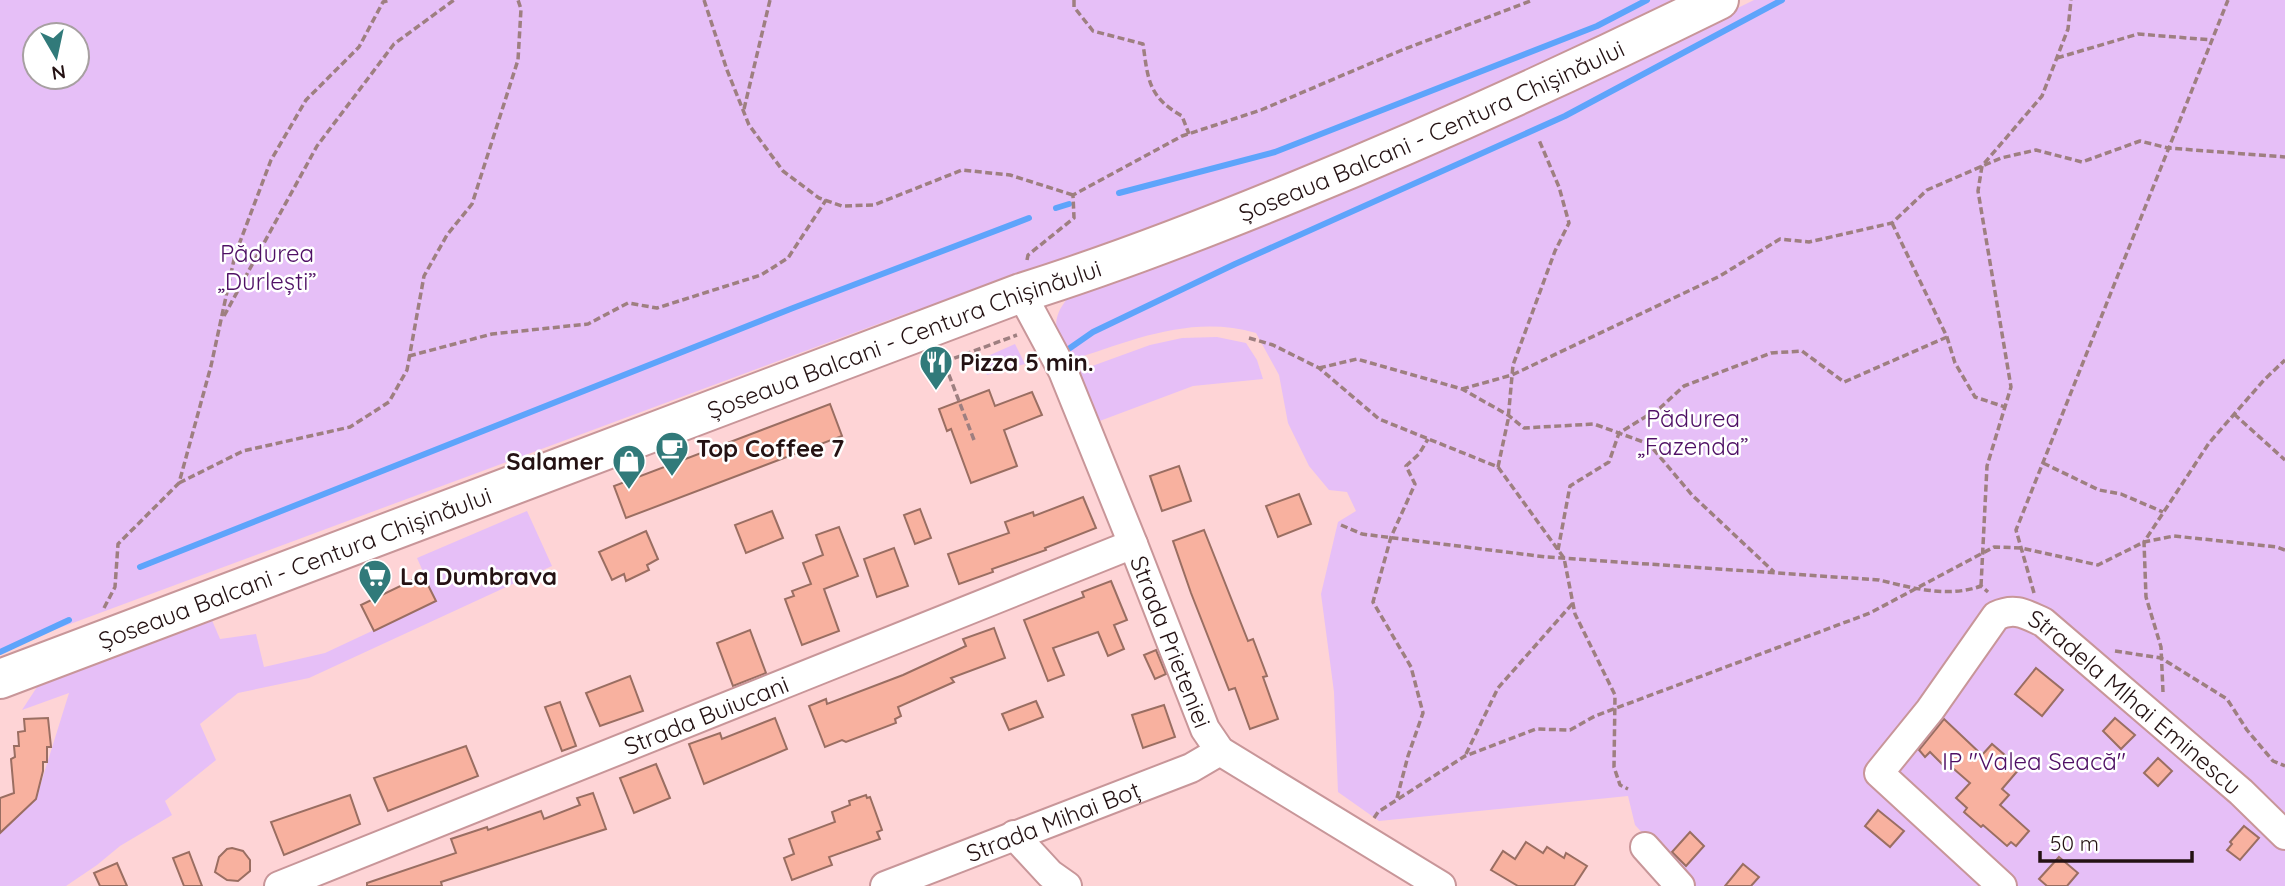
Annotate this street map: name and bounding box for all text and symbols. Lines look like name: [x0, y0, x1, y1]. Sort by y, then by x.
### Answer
north arrow: [21, 21, 91, 91]
street label: Șoseaua Balcani - Centura Chișinăului: [1234, 33, 1629, 228]
text: N: [50, 60, 67, 86]
park label: Pădurea „Durlești”: [217, 238, 317, 296]
street label: Șoseaua Balcani - Centura Chișinăului: [703, 253, 1105, 425]
restaurant icon: Pizza 5 min.: [917, 343, 955, 392]
place label: Pizza 5 min.: [960, 347, 1094, 377]
park label: Pădurea „Fazenda”: [1637, 403, 1749, 461]
cafe icon: Top Coffee 7: [653, 429, 691, 478]
place label: Top Coffee 7: [696, 433, 844, 463]
shop icon: Salamer: [610, 442, 648, 491]
place label: Salamer: [506, 446, 604, 476]
street label: Șoseaua Balcani - Centura Chișinăului: [94, 480, 495, 656]
street label: Strada Prieteniei: [1124, 551, 1218, 732]
supermarket icon: La Dumbrava: [356, 557, 394, 606]
place label: La Dumbrava: [400, 561, 557, 591]
street label: Stradela MIhai Eminescu: [2024, 602, 2248, 801]
street label: Strada Buiucani: [619, 669, 793, 761]
park label: IP "Valea Seacă": [1942, 746, 2126, 776]
street label: Strada Mihai Boț: [962, 774, 1144, 868]
scale bar: [2040, 820, 2192, 864]
text: 50 m: [2050, 830, 2099, 856]

